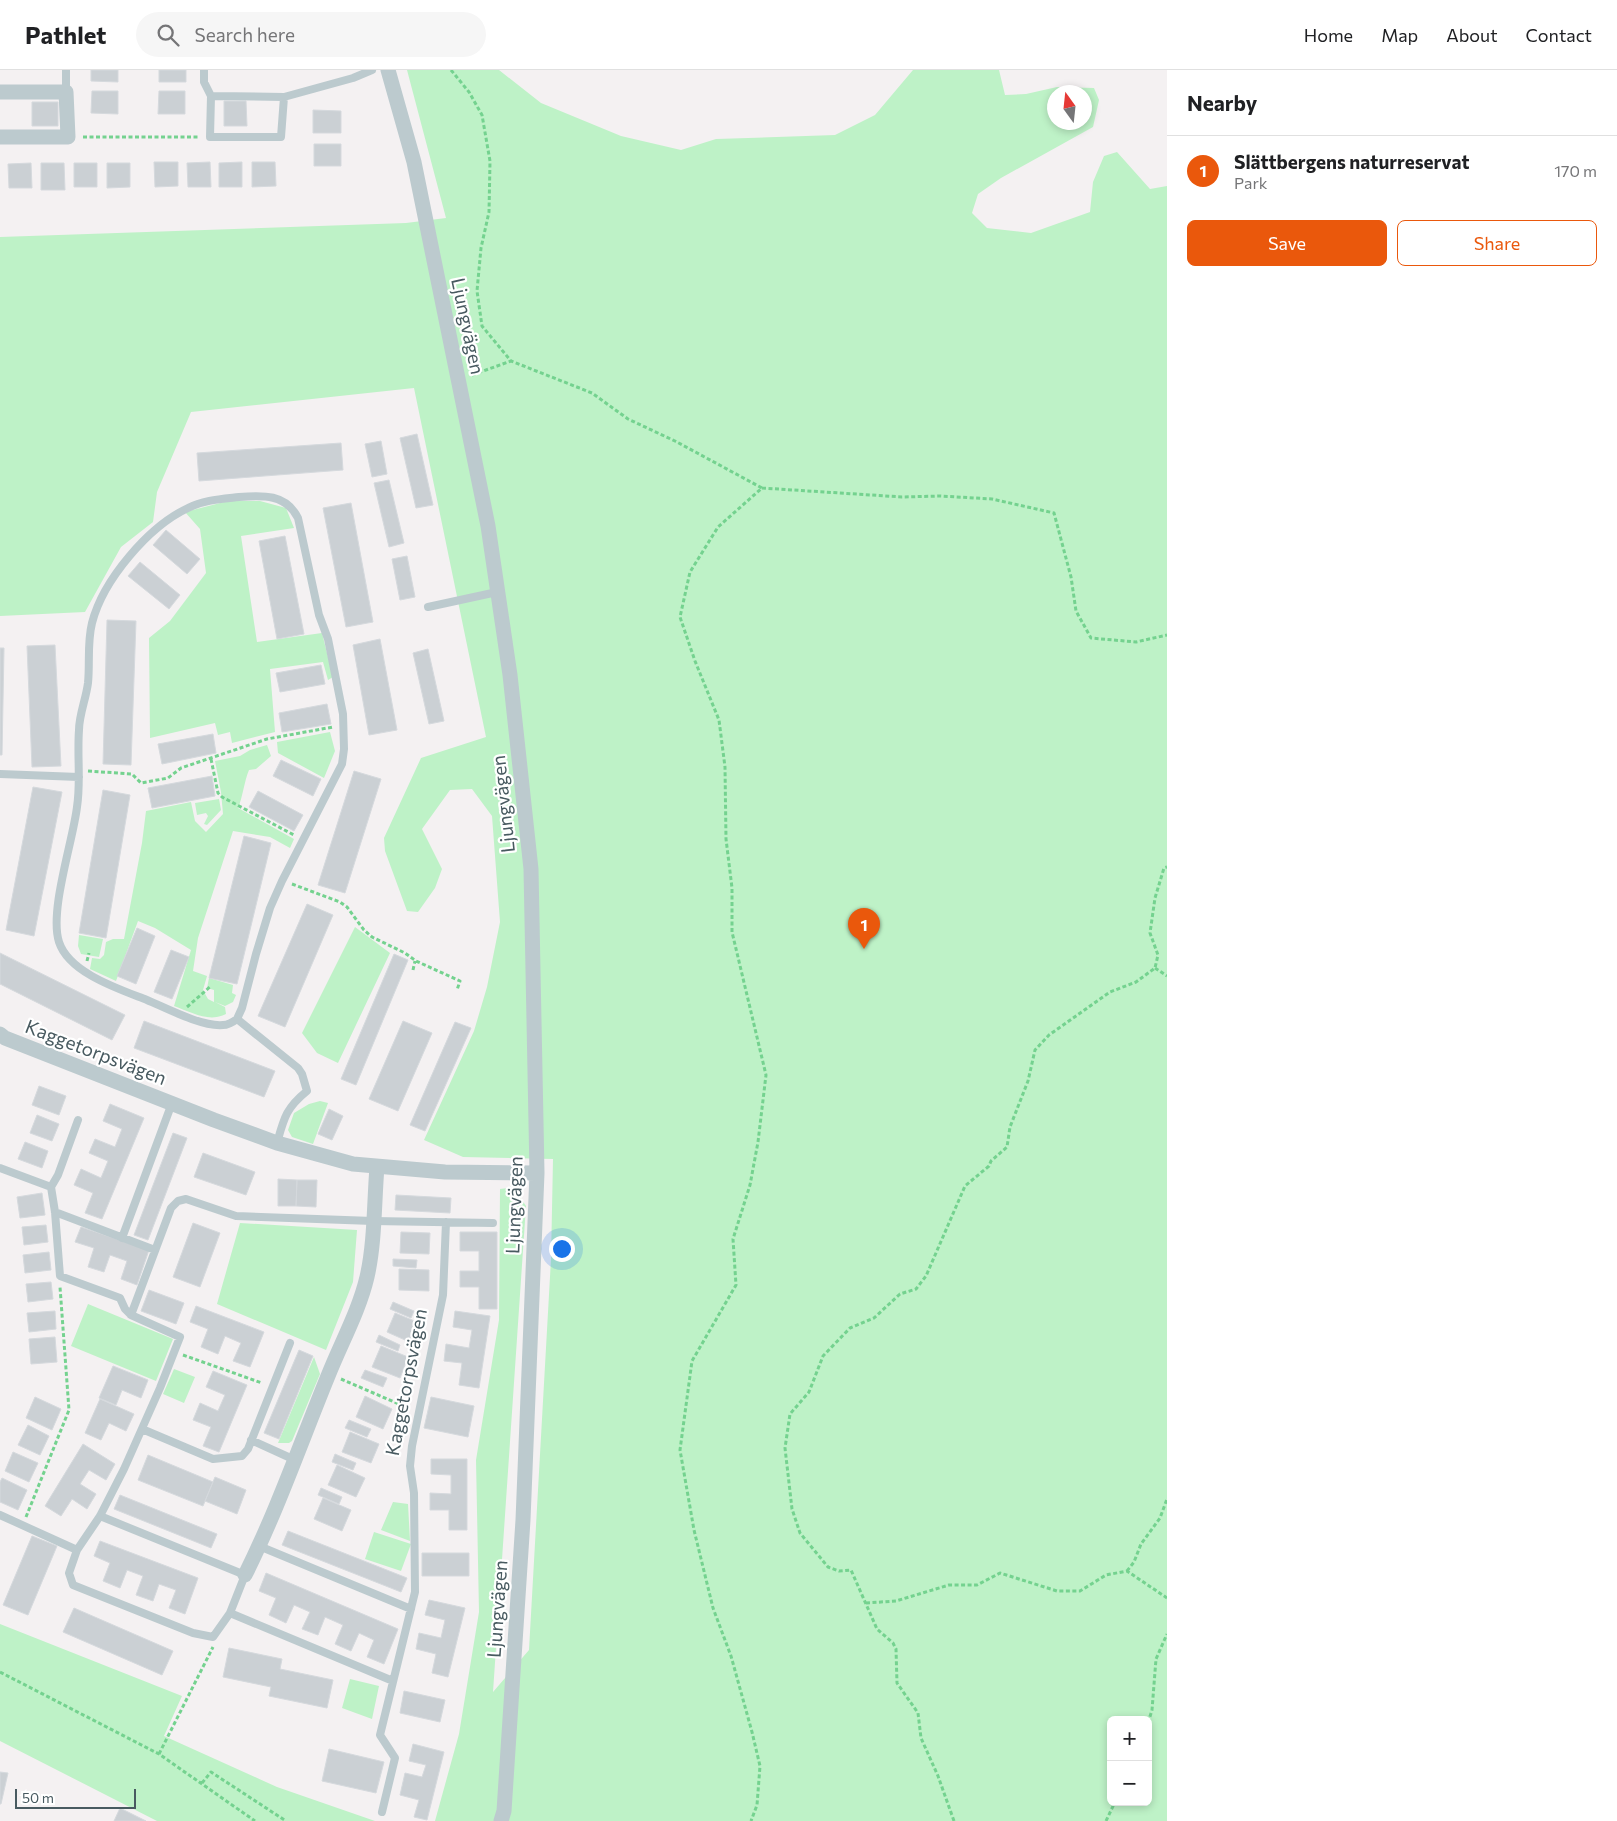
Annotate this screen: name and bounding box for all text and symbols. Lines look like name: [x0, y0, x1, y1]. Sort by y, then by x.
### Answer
search box: [136, 12, 486, 57]
text: Pathlet: [25, 20, 106, 49]
icon: search: [154, 21, 182, 49]
text: Search here: [194, 23, 295, 46]
text: Home: [1304, 24, 1353, 46]
text: Map: [1381, 24, 1418, 46]
text: About: [1446, 24, 1498, 46]
text: Contact: [1526, 24, 1592, 46]
north arrow: [1047, 85, 1092, 130]
text: Nearby: [1187, 90, 1257, 115]
text: Slättbergens naturreservat: [1234, 150, 1470, 173]
text: 1: [1199, 161, 1207, 180]
text: 170 m: [1554, 161, 1597, 180]
text: Park: [1234, 173, 1267, 192]
button: Save: [1187, 220, 1387, 266]
button: Share: [1397, 220, 1597, 266]
street label: Ljungvägen: [447, 276, 490, 376]
street label: Ljungvägen: [486, 754, 519, 854]
pin: 1: [848, 908, 880, 949]
street label: Kaggetorpsvägen: [22, 1014, 170, 1089]
street label: Ljungvägen: [500, 1156, 527, 1254]
your location: [549, 1236, 575, 1262]
street label: Kaggetorpsvägen: [380, 1306, 431, 1457]
street label: Ljungvägen: [482, 1559, 511, 1659]
map controls: [1107, 1716, 1152, 1806]
button: +: [1107, 1716, 1152, 1761]
button: −: [1107, 1761, 1152, 1806]
scale bar: [15, 1786, 136, 1809]
text: 50 m: [22, 1789, 54, 1806]

